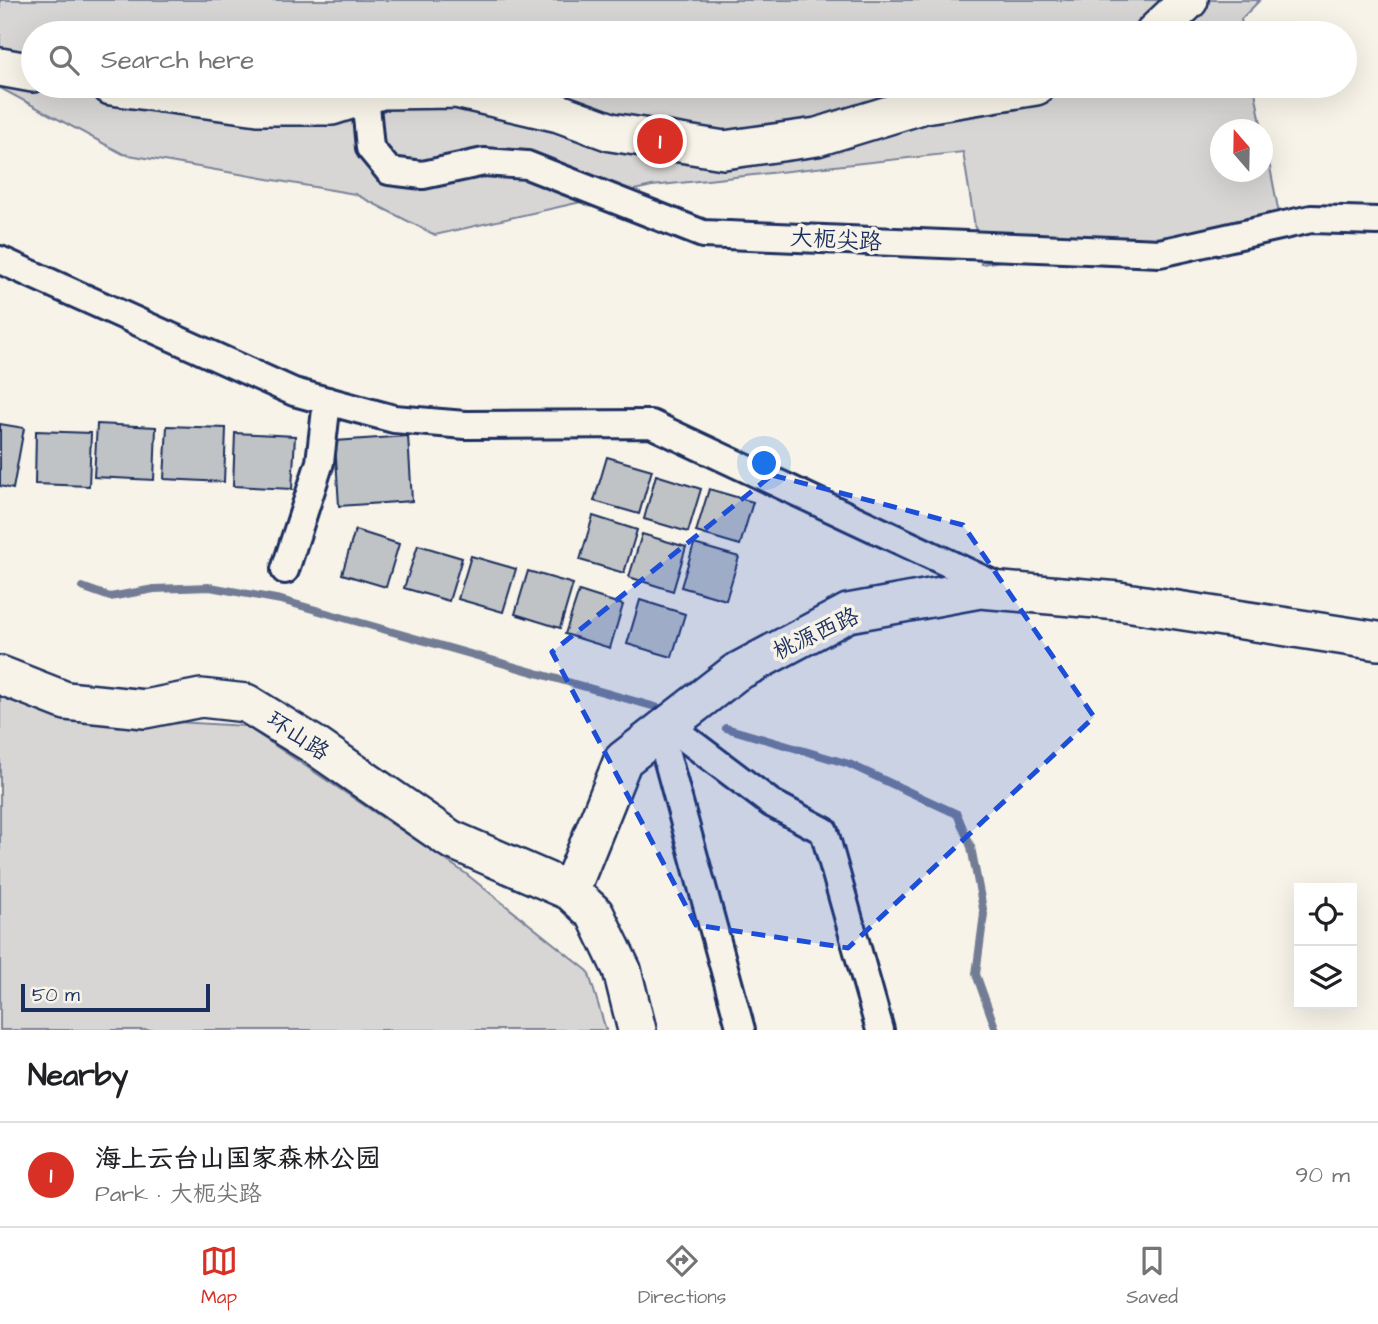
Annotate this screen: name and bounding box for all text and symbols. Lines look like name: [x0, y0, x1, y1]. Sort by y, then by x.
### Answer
search box: [21, 21, 1357, 98]
icon: search: [45, 41, 83, 79]
text: Search here: [101, 42, 254, 78]
pin: 1: [637, 115, 683, 167]
north arrow: [1210, 119, 1273, 182]
street label: 大枙尖路: [789, 222, 883, 258]
your location: [747, 446, 781, 480]
street label: 桃源西路: [768, 600, 864, 668]
street label: 环山路: [260, 704, 336, 768]
map controls: [1294, 883, 1357, 1009]
button: locate: [1294, 883, 1357, 946]
button: layers: [1294, 946, 1357, 1009]
scale bar: [21, 981, 210, 1013]
text: 50 m: [32, 982, 80, 1009]
text: Nearby: [28, 1055, 128, 1097]
text: 海上云台山国家森林公园: [95, 1141, 381, 1177]
text: 1: [50, 1159, 52, 1191]
text: 90 m: [1295, 1159, 1350, 1191]
text: Park · 大枙尖路: [95, 1178, 262, 1210]
tab: Map: [200, 1242, 238, 1311]
tab: Directions: [638, 1242, 726, 1311]
tab: Saved: [1126, 1242, 1178, 1311]

